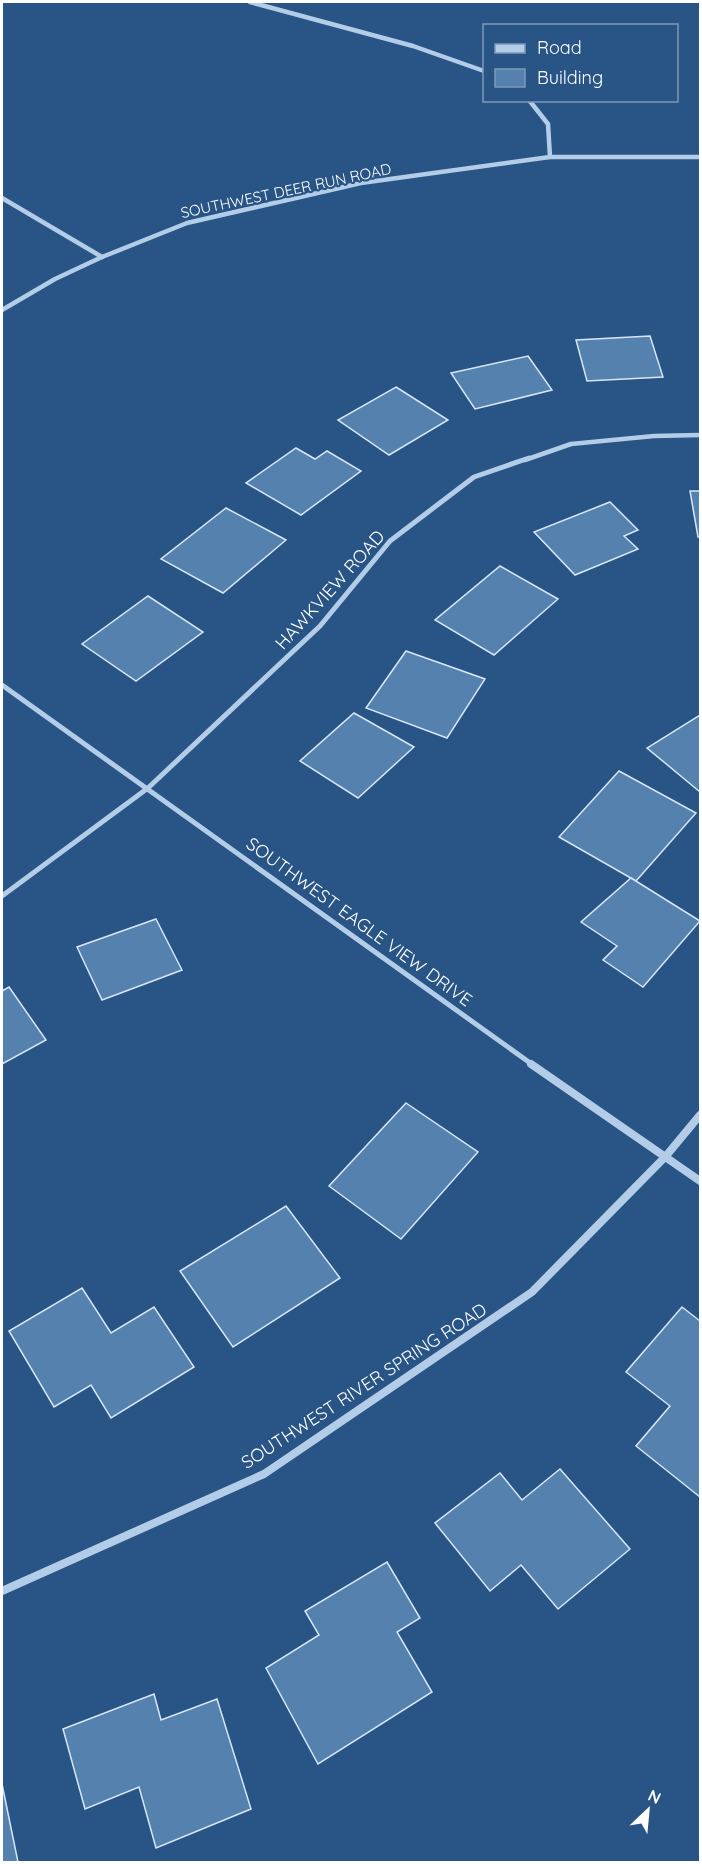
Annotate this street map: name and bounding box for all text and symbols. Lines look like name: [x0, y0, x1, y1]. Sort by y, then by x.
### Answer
legend: [483, 24, 678, 102]
text: Road: [537, 36, 582, 59]
text: Building: [537, 66, 603, 89]
street label: SOUTHWEST DEER RUN ROAD: [179, 159, 393, 222]
street label: HAWKVIEW ROAD: [270, 525, 389, 654]
street label: SOUTHWEST EAGLE VIEW DRIVE: [242, 832, 477, 1011]
street label: SOUTHWEST RIVER SPRING ROAD: [237, 1298, 491, 1474]
north arrow: [618, 1780, 678, 1840]
text: N: [645, 1785, 664, 1808]

